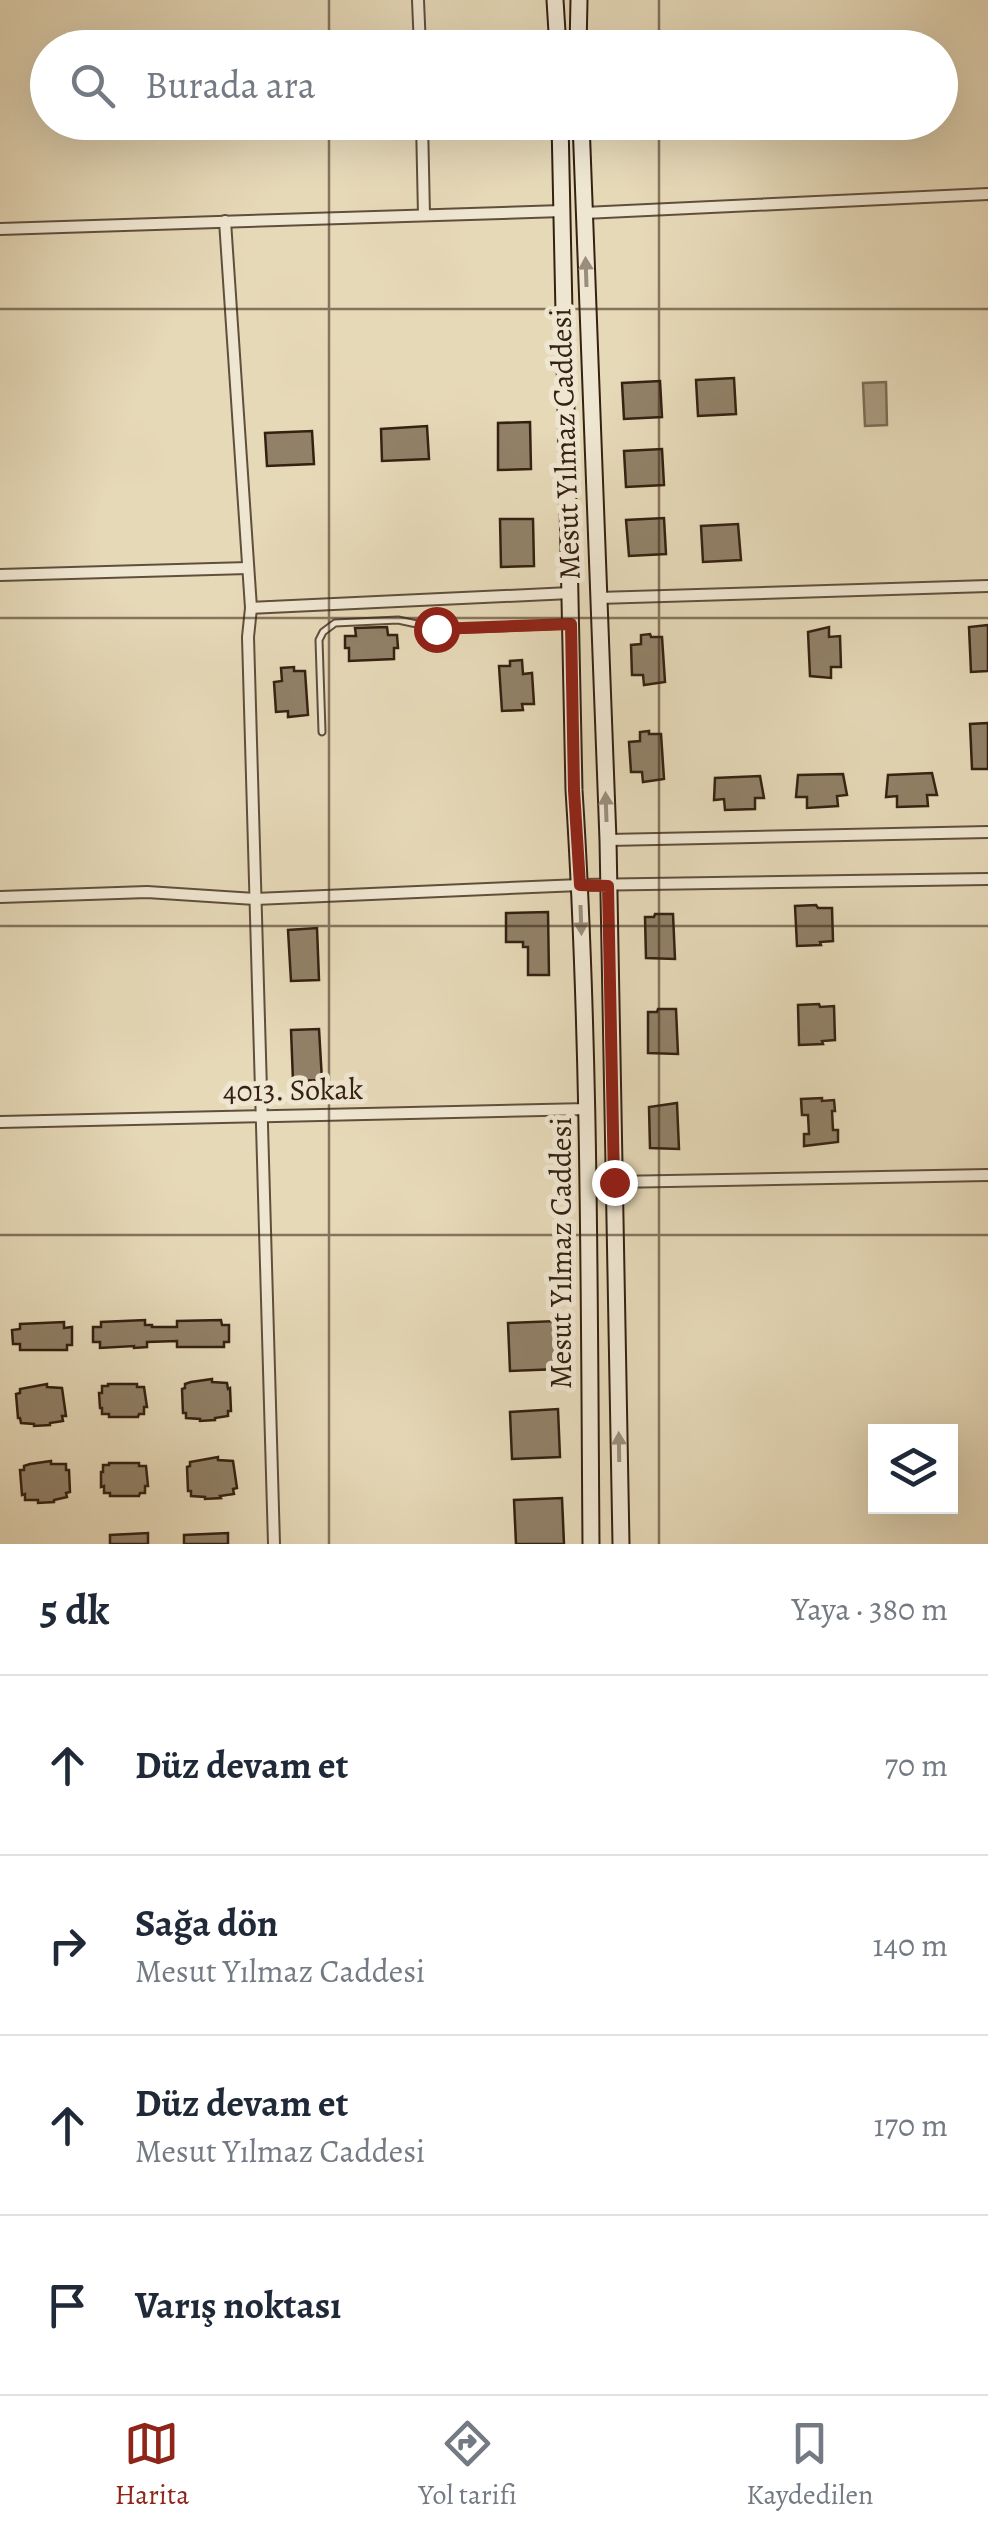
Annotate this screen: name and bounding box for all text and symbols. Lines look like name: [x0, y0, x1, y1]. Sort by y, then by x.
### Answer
search box: [30, 30, 958, 140]
icon: search: [65, 58, 120, 113]
text: Burada ara: [145, 59, 315, 111]
one-way arrow: [578, 256, 594, 288]
street label: Mesut Yılmaz Caddesi: [540, 307, 590, 581]
route start: [414, 607, 460, 653]
one-way arrow: [598, 790, 614, 822]
one-way arrow: [574, 904, 590, 936]
street label: 4013. Sokak: [223, 1069, 364, 1111]
street label: Mesut Yılmaz Caddesi: [541, 1117, 581, 1389]
route end: [592, 1160, 638, 1206]
map controls: [868, 1424, 958, 1514]
button: layers: [868, 1424, 958, 1514]
one-way arrow: [611, 1430, 627, 1462]
text: 5 dk: [40, 1581, 110, 1638]
text: Yaya · 380 m: [792, 1587, 948, 1631]
icon: ahead: [40, 1738, 95, 1793]
text: Düz devam et: [135, 1739, 348, 1791]
text: 70 m: [885, 1743, 948, 1787]
text: Sağa dön: [135, 1897, 278, 1949]
icon: right: [40, 1918, 95, 1973]
text: 140 m: [873, 1923, 948, 1967]
text: Mesut Yılmaz Caddesi: [135, 1949, 425, 1993]
text: Düz devam et: [135, 2077, 348, 2129]
icon: ahead: [40, 2098, 95, 2153]
text: 170 m: [874, 2103, 948, 2147]
text: Mesut Yılmaz Caddesi: [135, 2129, 425, 2173]
icon: arrive: [40, 2278, 95, 2333]
text: Varış noktası: [135, 2279, 341, 2331]
tab: Harita: [115, 2416, 189, 2514]
tab: Yol tarifi: [419, 2416, 517, 2514]
tab: Kaydedilen: [746, 2416, 873, 2514]

